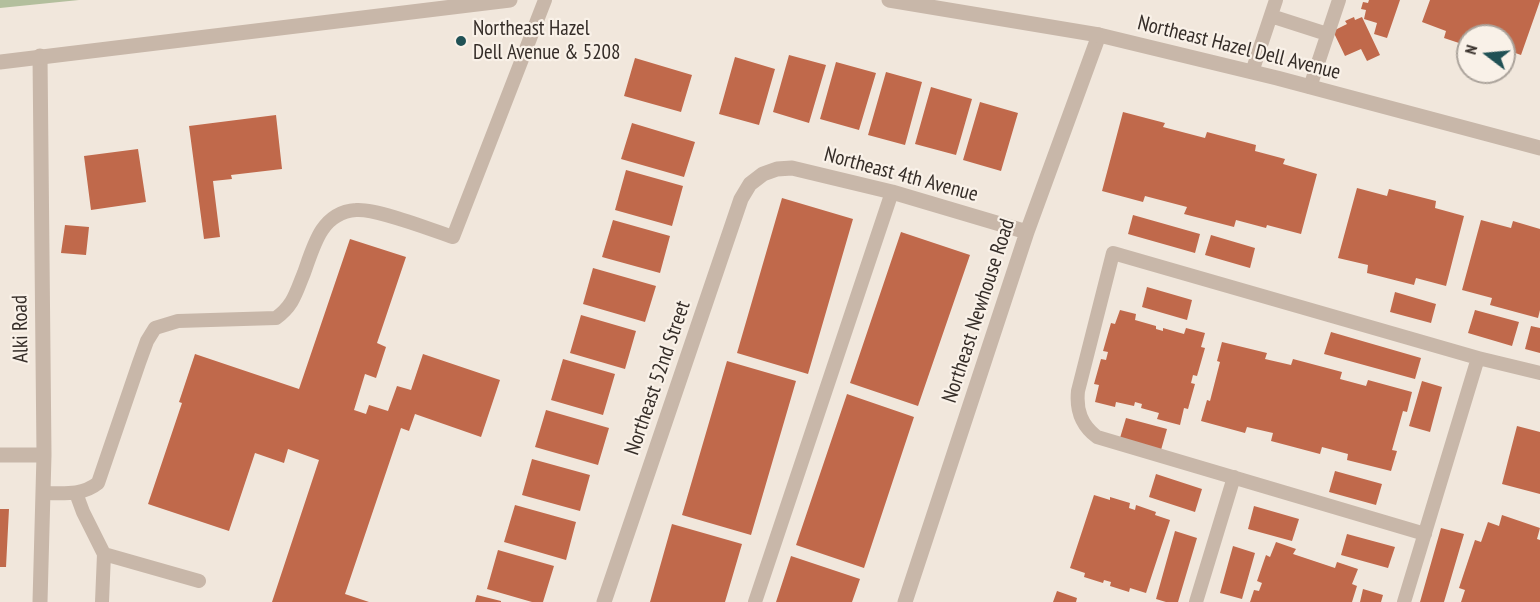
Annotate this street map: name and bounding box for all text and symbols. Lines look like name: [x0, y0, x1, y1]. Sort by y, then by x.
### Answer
street label: Northeast Hazel Dell Avenue: [1135, 11, 1343, 85]
place label: Northeast Hazel Dell Avenue & 5208: [473, 16, 621, 66]
north arrow: [1456, 24, 1516, 84]
marker: Northeast Hazel Dell Avenue & 5208: [454, 34, 468, 48]
text: N: [1460, 43, 1481, 57]
street label: Northeast 4th Avenue: [821, 142, 981, 208]
street label: Northeast Newhouse Road: [937, 216, 1021, 406]
street label: Alki Road: [8, 295, 34, 363]
street label: Northeast 52nd Street: [620, 298, 696, 458]

